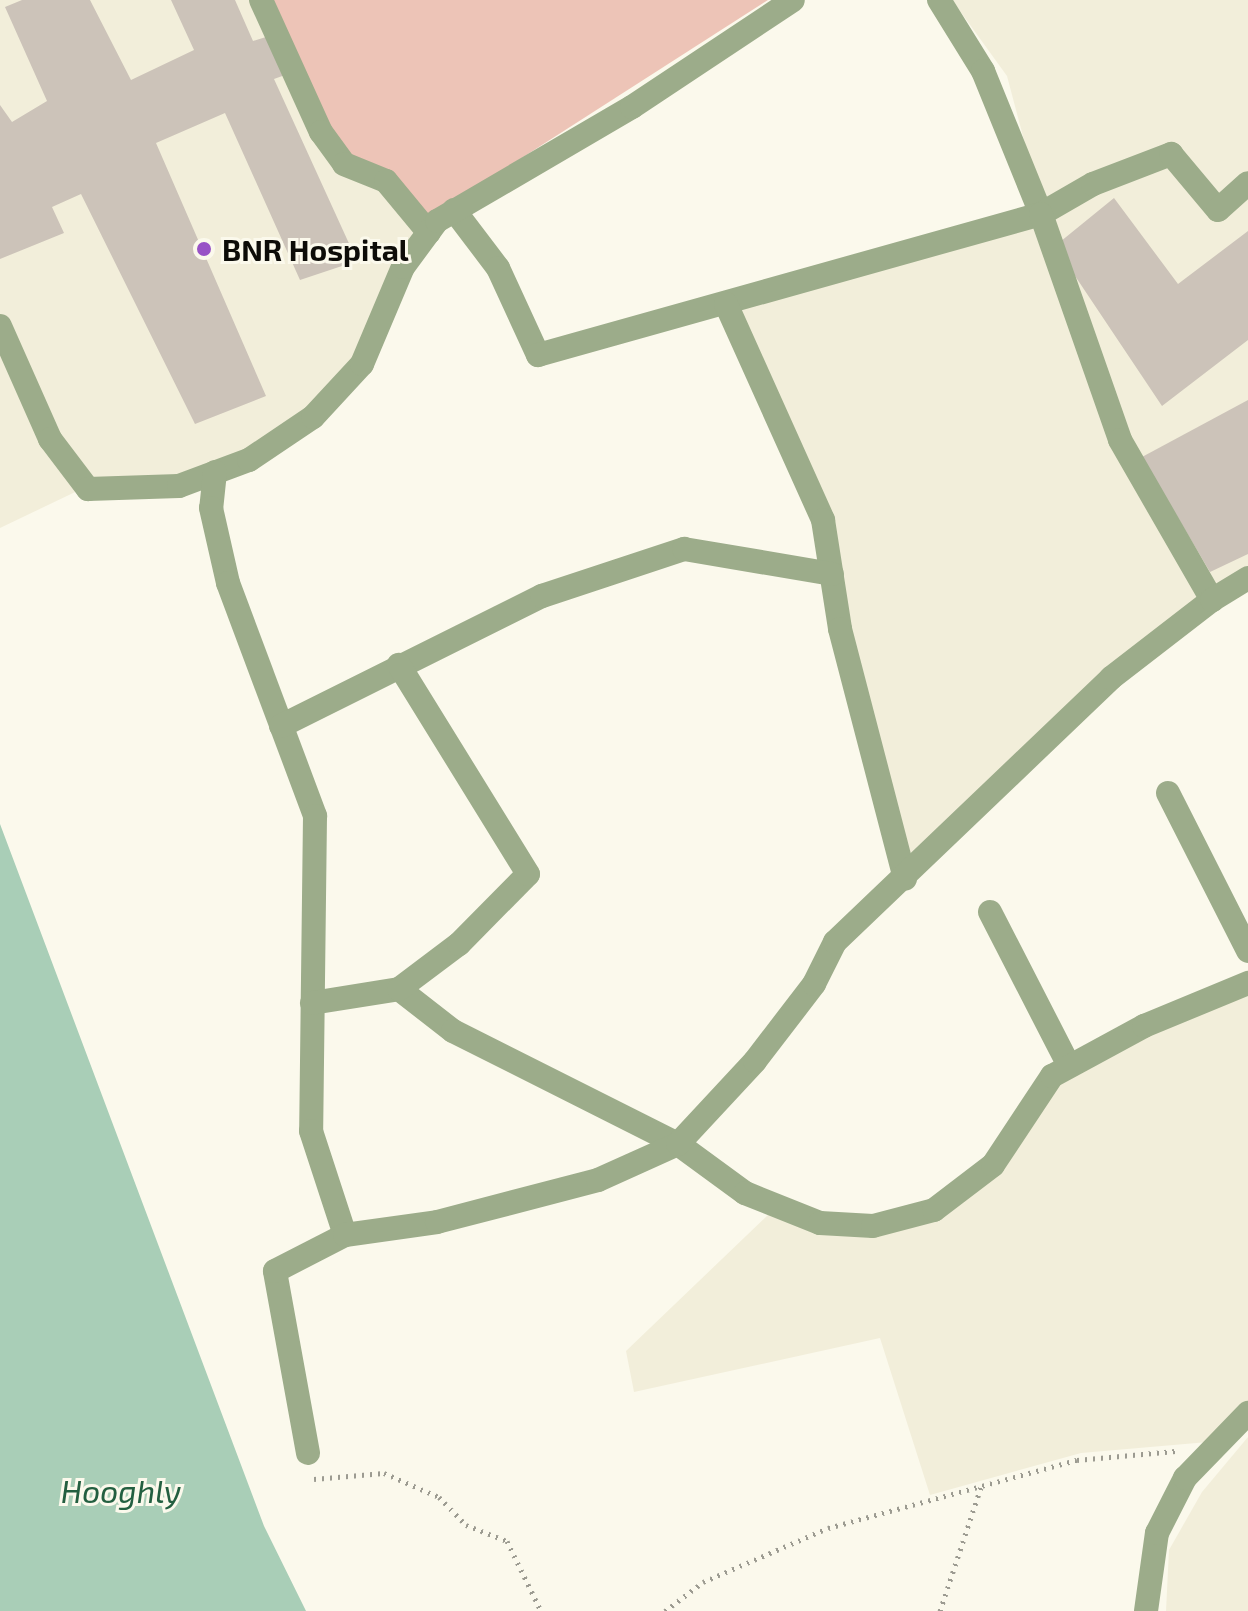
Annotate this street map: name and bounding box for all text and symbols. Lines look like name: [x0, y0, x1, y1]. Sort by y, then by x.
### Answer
place label: BNR Hospital: [222, 231, 409, 267]
marker: BNR Hospital: [193, 238, 215, 260]
water label: Hooghly: [61, 1471, 181, 1509]

